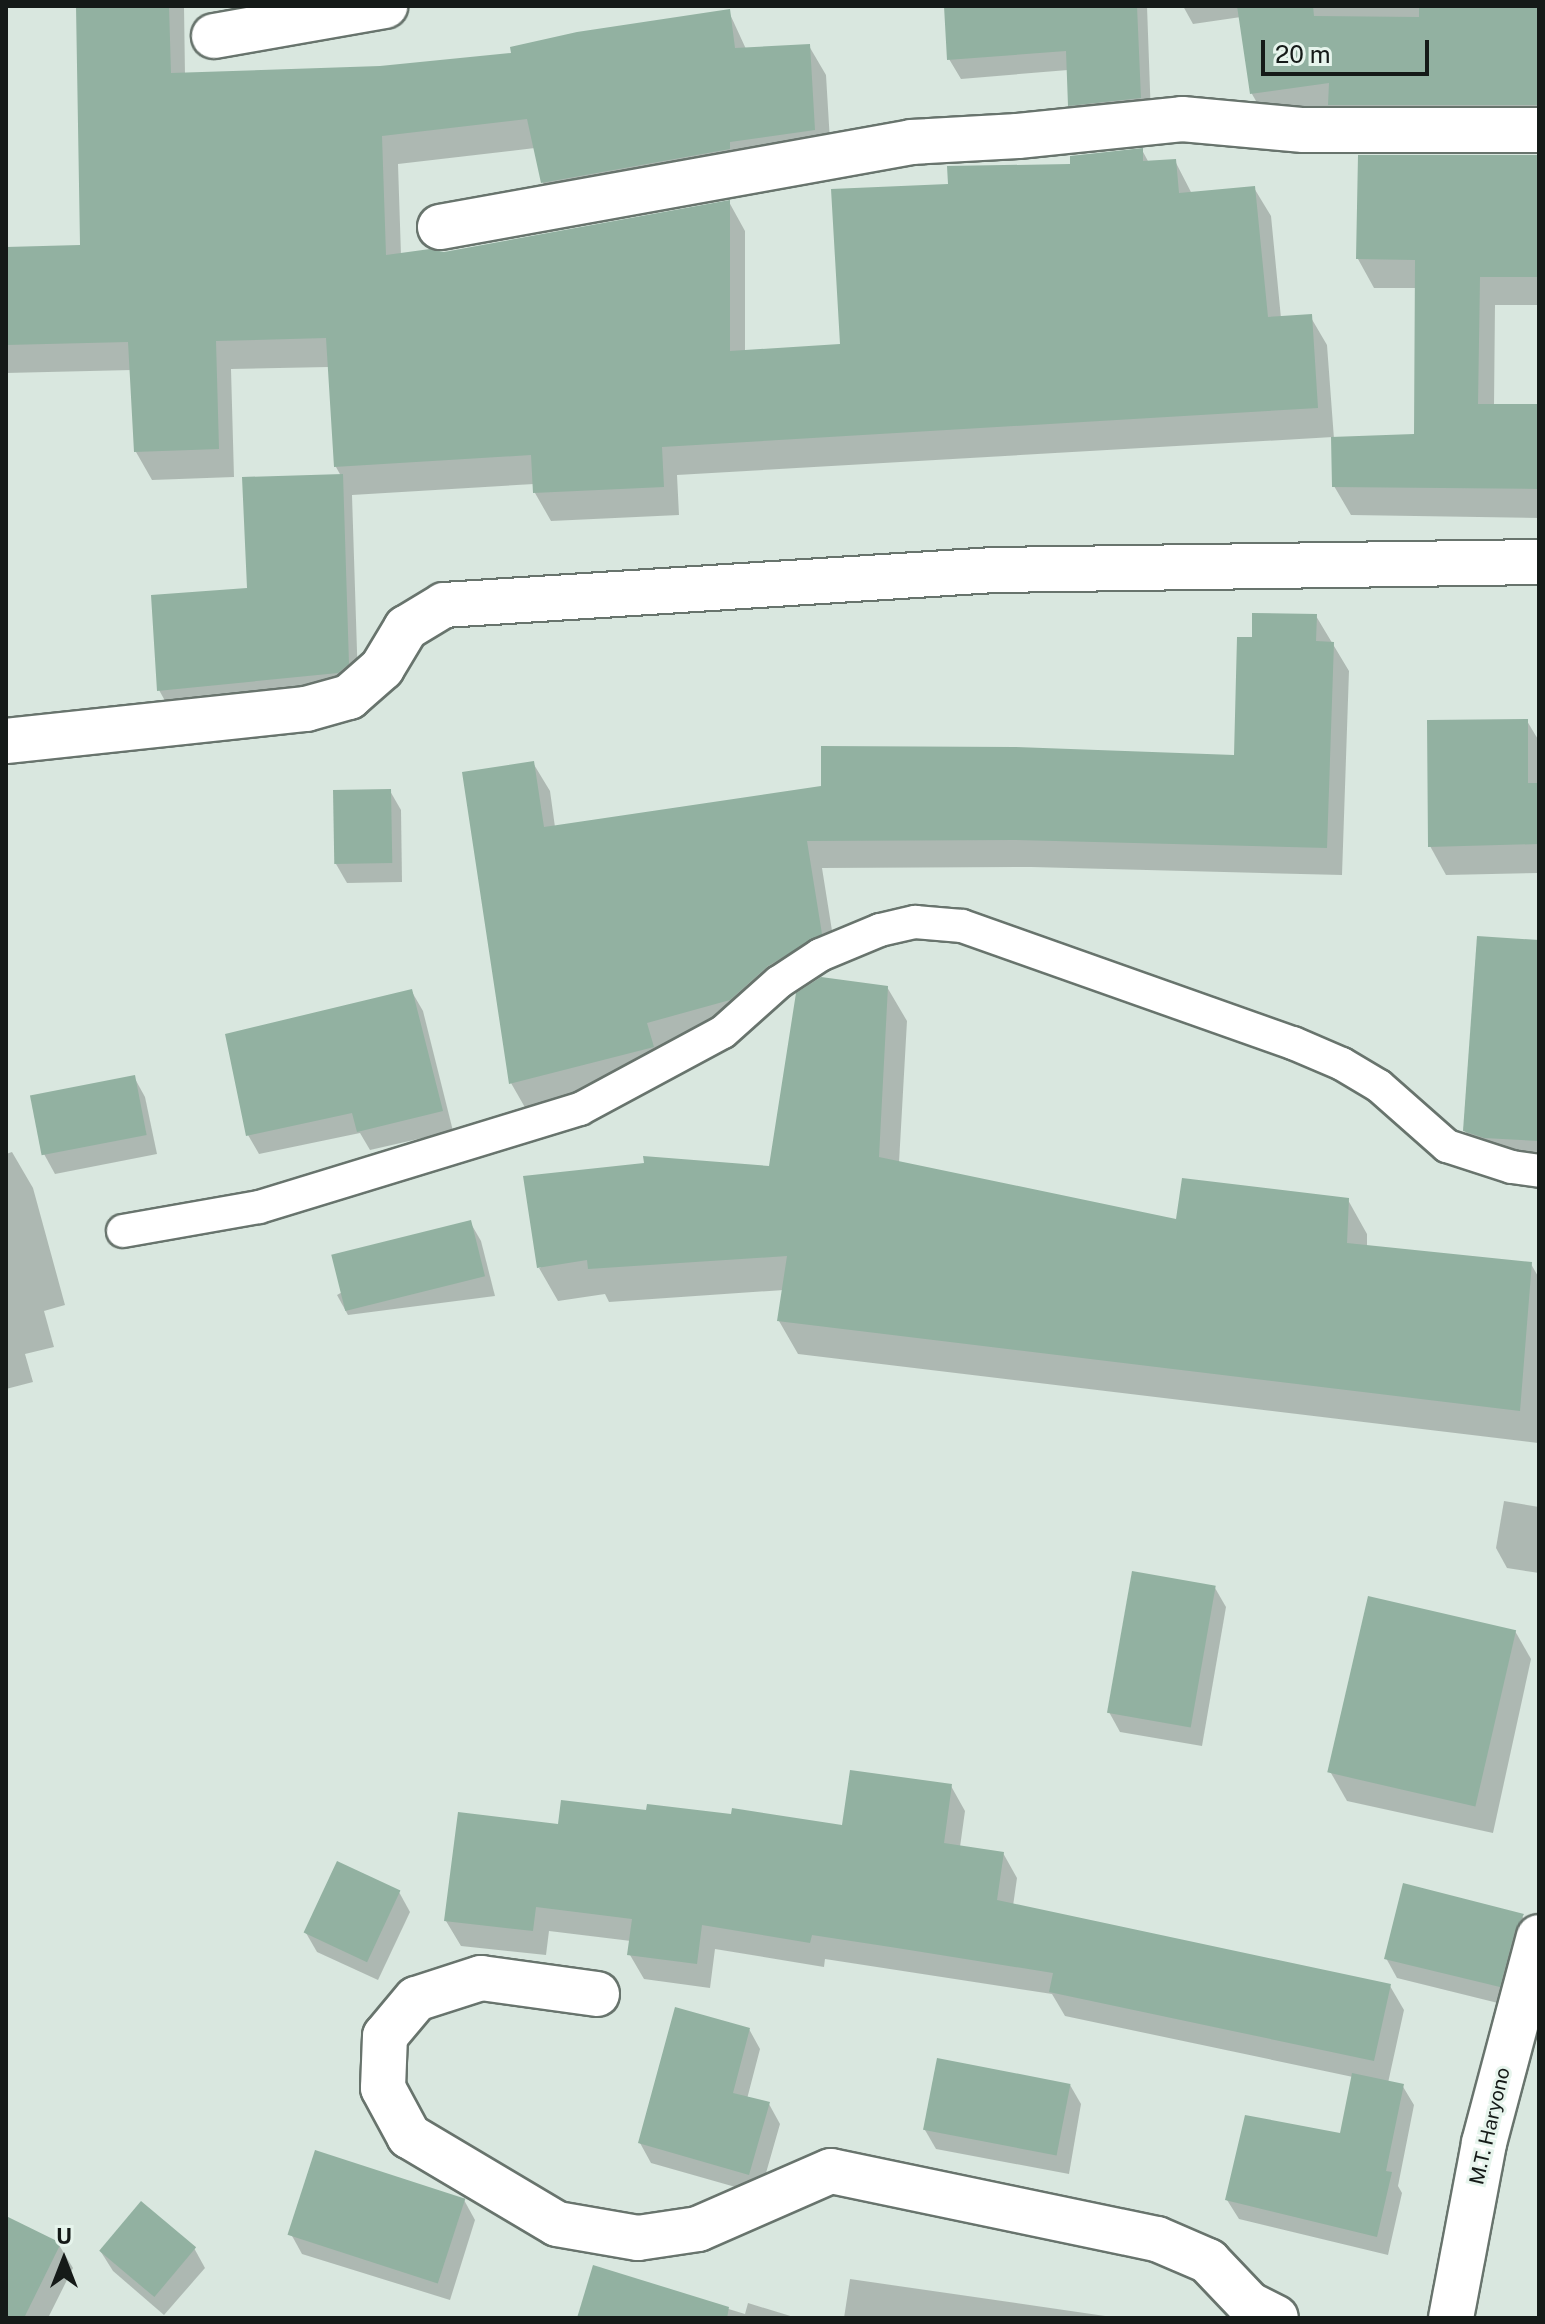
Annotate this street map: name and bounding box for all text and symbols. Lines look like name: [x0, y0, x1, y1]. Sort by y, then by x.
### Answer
scale bar: [1265, 24, 1433, 74]
text: 20 m: [1275, 40, 1331, 68]
street label: M.T. Haryono: [1465, 2065, 1515, 2187]
north arrow: [24, 2220, 104, 2300]
text: U: [56, 2223, 72, 2249]

